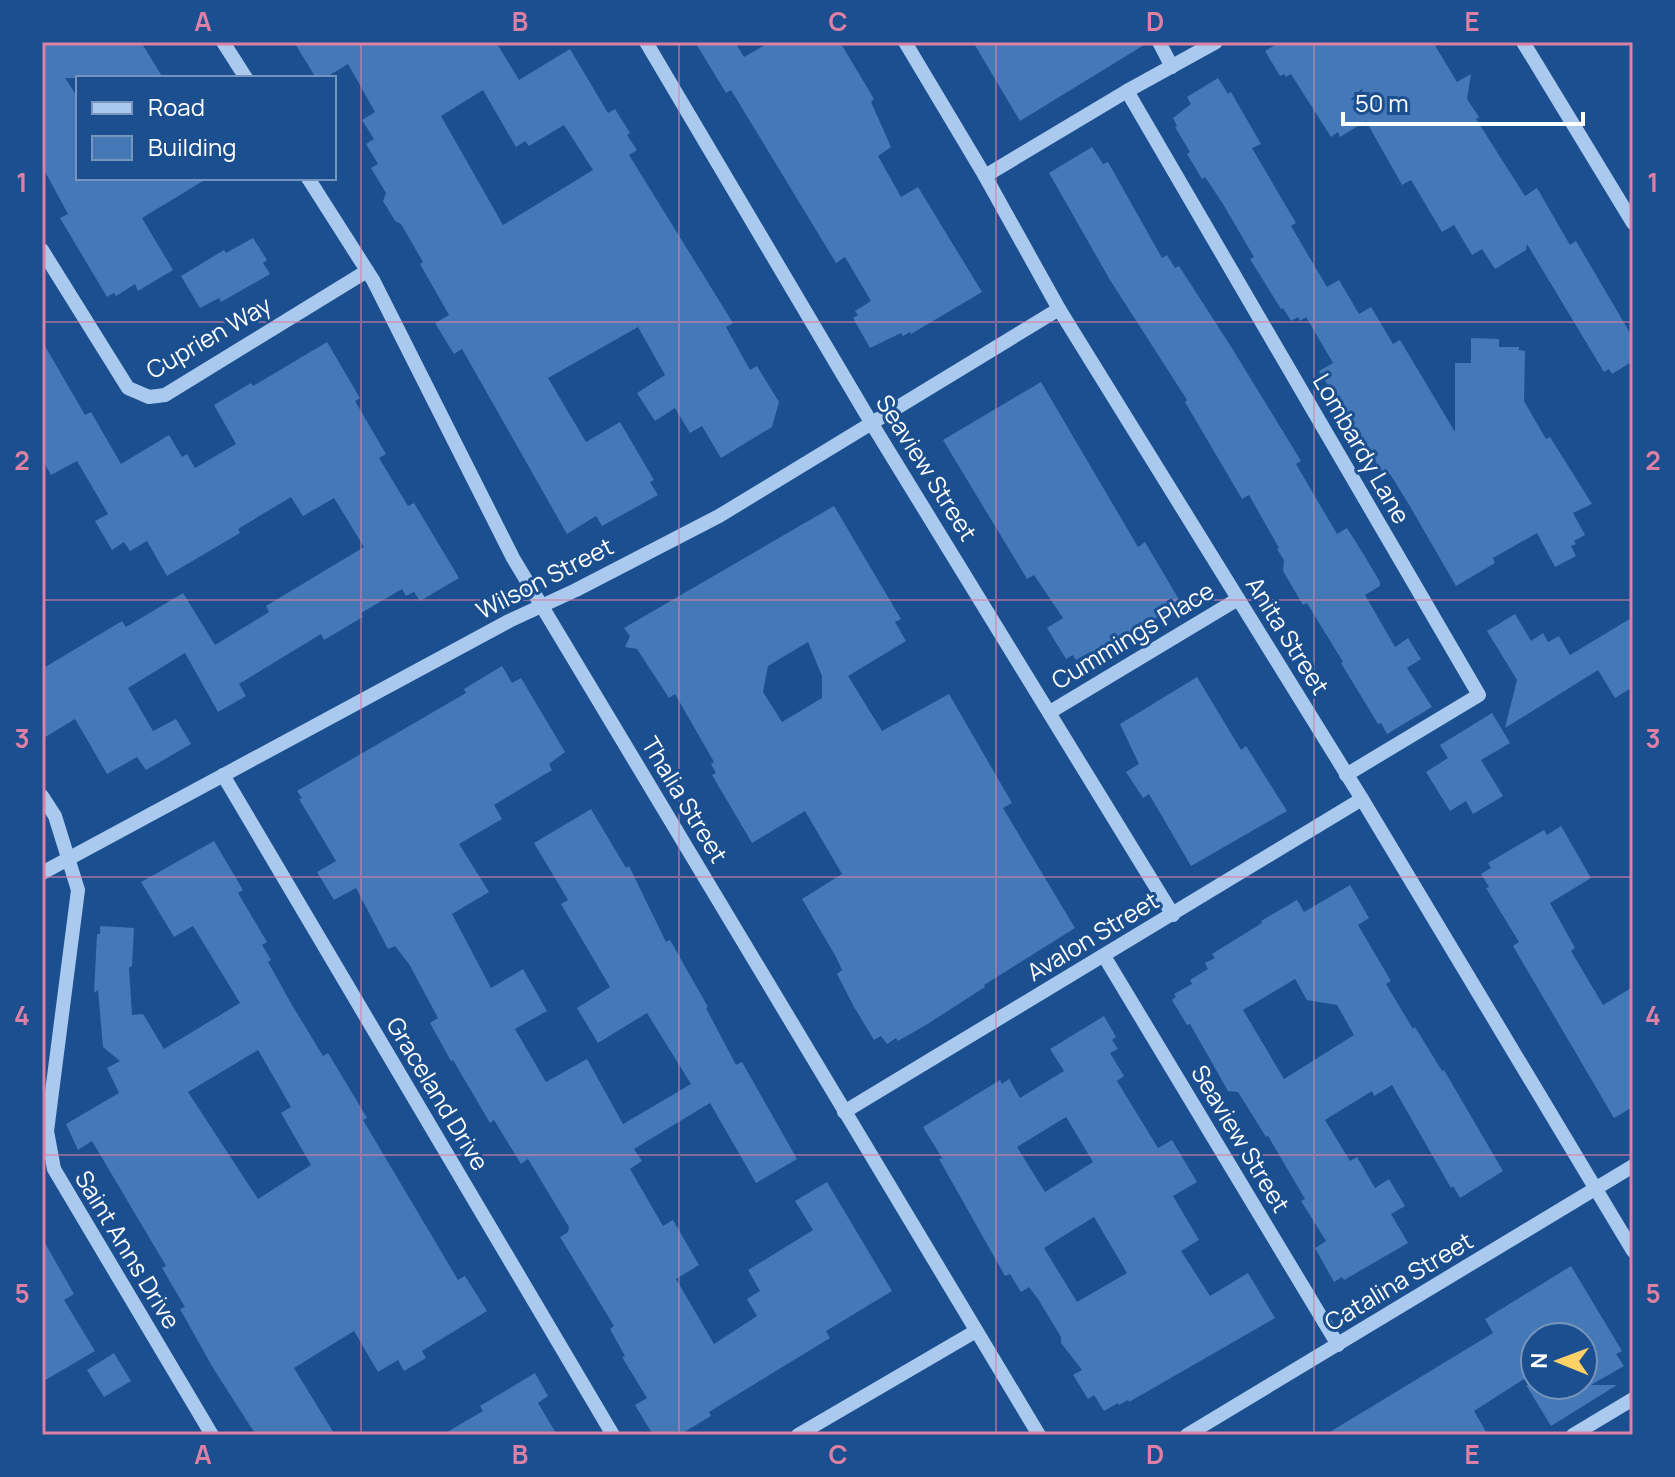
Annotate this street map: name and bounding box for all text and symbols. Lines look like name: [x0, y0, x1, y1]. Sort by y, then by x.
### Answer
text: A: [194, 3, 212, 39]
text: B: [512, 3, 528, 39]
text: C: [828, 3, 848, 39]
text: D: [1146, 3, 1164, 39]
text: E: [1464, 3, 1480, 39]
legend: [76, 76, 336, 180]
scale bar: [1343, 76, 1583, 126]
text: 50 m: [1355, 86, 1409, 119]
text: Road: [148, 90, 205, 123]
text: Building: [148, 130, 236, 163]
text: 1: [16, 164, 28, 200]
text: 1: [1647, 164, 1659, 200]
street label: Cuprien Way: [140, 287, 277, 386]
street label: Lombardy Lane: [1306, 367, 1419, 529]
street label: Seaview Street: [869, 388, 985, 547]
text: 2: [14, 442, 30, 478]
text: 2: [1645, 442, 1661, 478]
street label: Wilson Street: [470, 529, 618, 626]
street label: Anita Street: [1239, 570, 1338, 700]
street label: Cummings Place: [1045, 573, 1220, 696]
text: 3: [14, 720, 30, 756]
text: 3: [1645, 720, 1661, 756]
street label: Thalia Street: [635, 730, 736, 868]
street label: Avalon Street: [1020, 883, 1164, 988]
text: 4: [14, 997, 30, 1033]
text: 4: [1645, 997, 1661, 1033]
street label: Graceland Drive: [379, 1010, 497, 1176]
street label: Seaview Street: [1184, 1058, 1298, 1218]
street label: Saint Anns Drive: [68, 1164, 189, 1335]
street label: Catalina Street: [1318, 1223, 1479, 1338]
text: 5: [14, 1275, 30, 1311]
text: 5: [1645, 1275, 1661, 1311]
north arrow: [1519, 1321, 1599, 1401]
text: N: [1524, 1352, 1554, 1369]
text: A: [194, 1436, 212, 1472]
text: B: [512, 1436, 528, 1472]
text: C: [828, 1436, 848, 1472]
text: D: [1146, 1436, 1164, 1472]
text: E: [1464, 1436, 1480, 1472]

